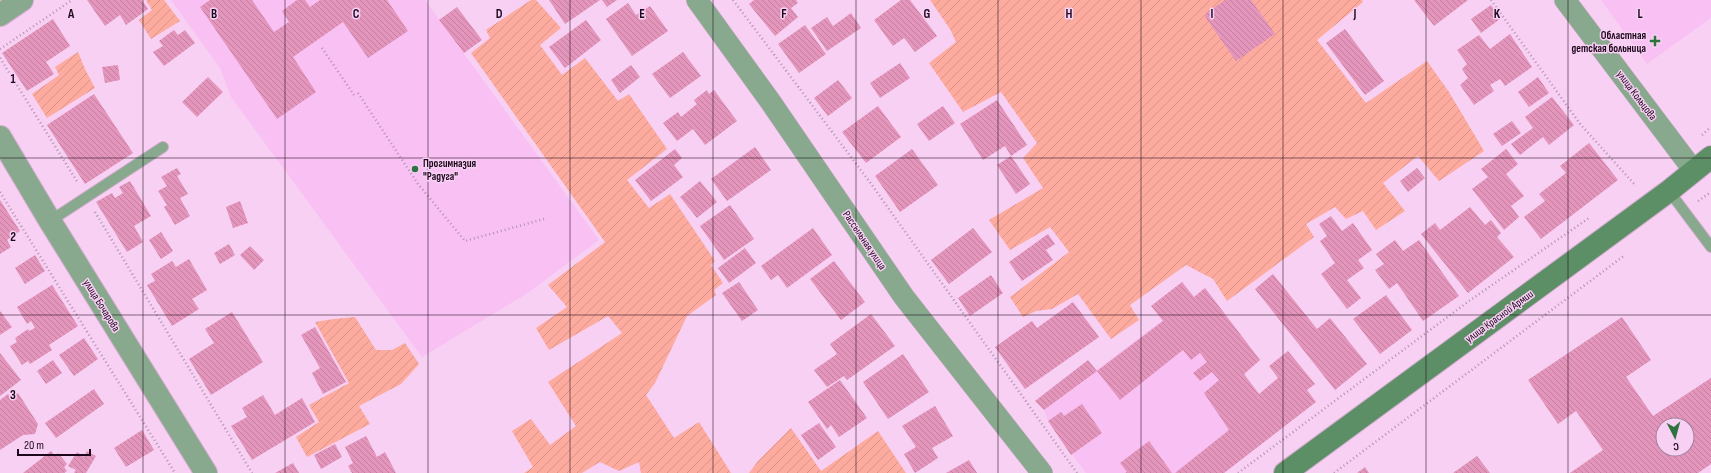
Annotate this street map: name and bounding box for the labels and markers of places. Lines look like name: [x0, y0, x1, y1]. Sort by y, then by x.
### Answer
place label: Областная детская больница: [1572, 29, 1646, 55]
marker: Областная детская больница: [1649, 35, 1661, 47]
place label: Прогимназия "Радуга": [423, 157, 477, 183]
marker: Прогимназия "Радуга": [410, 164, 420, 174]

